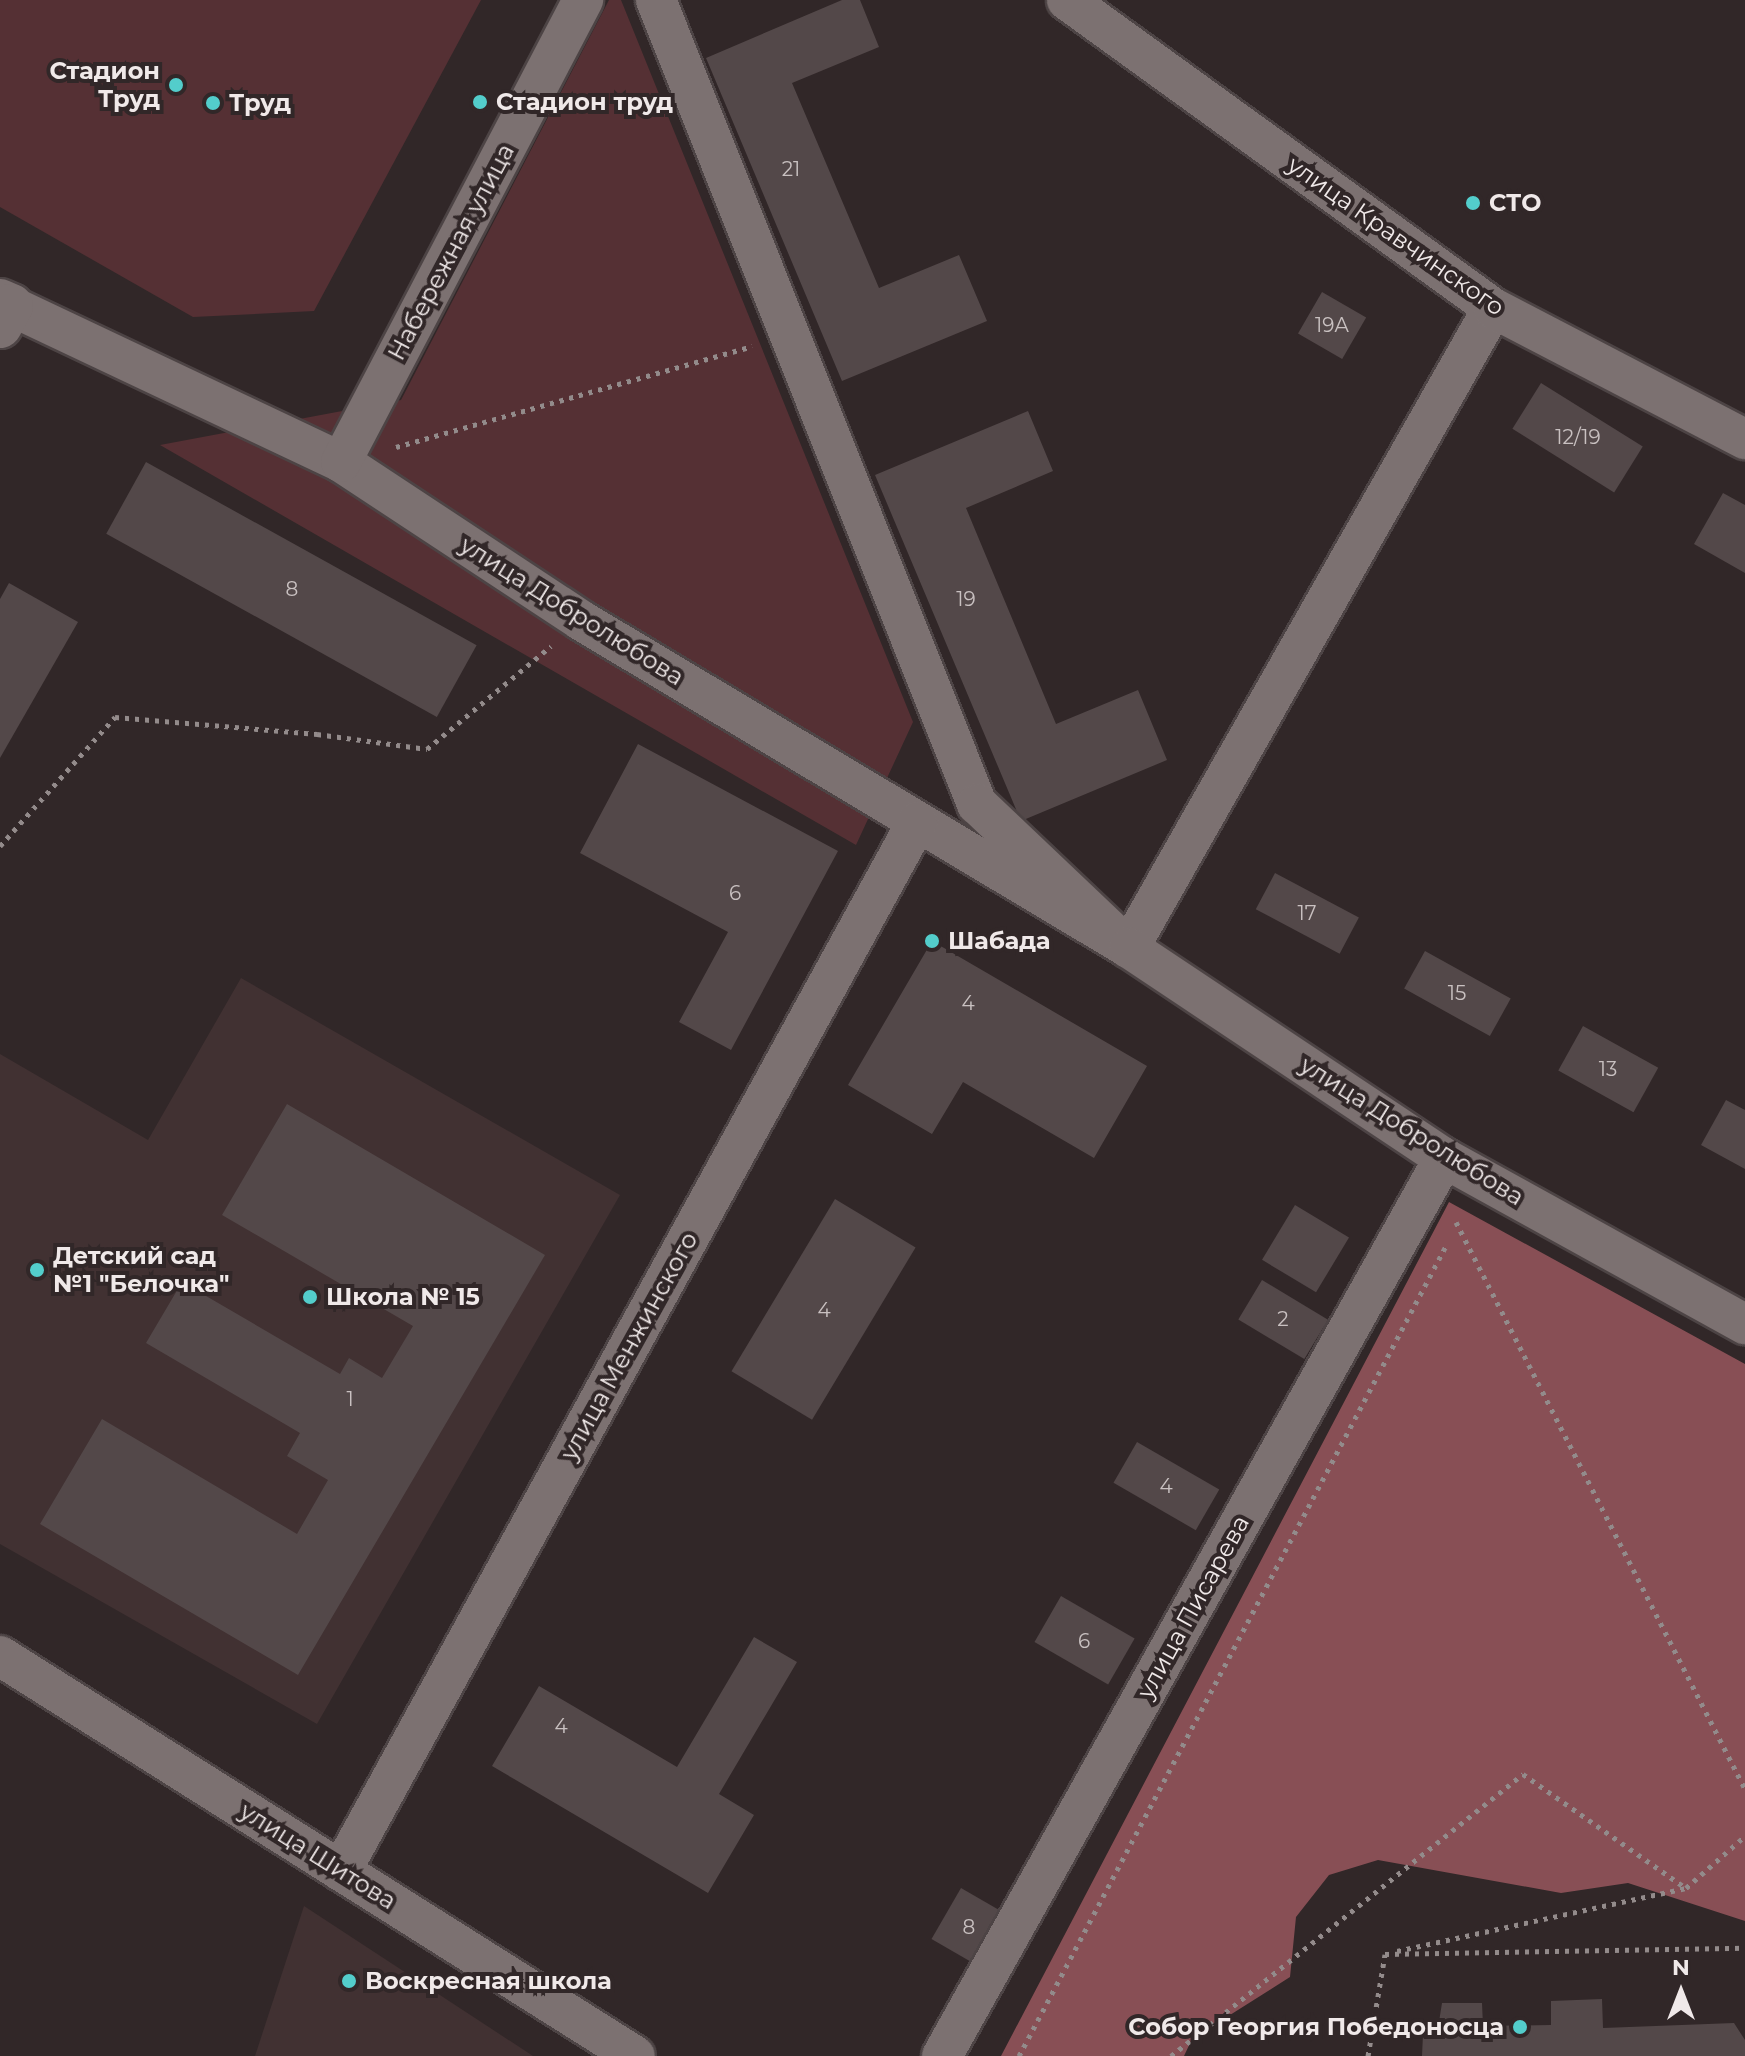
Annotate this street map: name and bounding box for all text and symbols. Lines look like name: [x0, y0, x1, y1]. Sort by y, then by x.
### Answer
place label: Стадион Труд: [49, 57, 160, 113]
marker: Стадион Труд: [167, 76, 185, 94]
place label: Стадион труд: [496, 88, 673, 116]
place label: Труд: [229, 89, 291, 117]
marker: Стадион труд: [471, 93, 489, 111]
marker: Труд: [204, 94, 222, 112]
street label: Набережная улица: [382, 139, 520, 365]
street label: улица Кравчинского: [1282, 150, 1510, 322]
house number: 21: [782, 157, 800, 181]
place label: СТО: [1489, 189, 1541, 217]
marker: СТО: [1464, 194, 1482, 212]
house number: 19А: [1315, 313, 1349, 337]
house number: 12/19: [1555, 425, 1601, 449]
street label: улица Добролюбова: [455, 530, 689, 692]
house number: 8: [286, 577, 298, 601]
house number: 19: [956, 587, 976, 611]
house number: 6: [729, 881, 741, 905]
house number: 17: [1298, 901, 1316, 925]
place label: Шабада: [948, 927, 1051, 955]
marker: Шабада: [923, 932, 941, 950]
house number: 15: [1448, 981, 1466, 1005]
house number: 4: [961, 991, 975, 1015]
street label: улица Добролюбова: [1295, 1050, 1529, 1212]
house number: 13: [1599, 1057, 1617, 1081]
street label: улица Менжинского: [554, 1227, 704, 1465]
place label: Детский сад №1 "Белочка": [53, 1242, 230, 1298]
marker: Детский сад №1 "Белочка": [28, 1261, 46, 1279]
place label: Школа № 15: [326, 1283, 480, 1311]
marker: Школа № 15: [301, 1288, 319, 1306]
house number: 4: [817, 1298, 831, 1322]
house number: 2: [1277, 1307, 1289, 1331]
house number: 1: [346, 1387, 354, 1411]
house number: 4: [1159, 1474, 1173, 1498]
street label: улица Писарева: [1131, 1510, 1255, 1704]
house number: 6: [1078, 1629, 1090, 1653]
house number: 4: [554, 1714, 568, 1738]
street label: улица Шитова: [235, 1796, 401, 1916]
house number: 8: [963, 1915, 975, 1939]
north arrow: [1641, 1952, 1721, 2032]
text: N: [1672, 1954, 1690, 1981]
place label: Воскресная школа: [365, 1967, 612, 1995]
marker: Воскресная школа: [340, 1972, 358, 1990]
place label: Собор Георгия Победоносца: [1128, 2013, 1504, 2041]
marker: Собор Георгия Победоносца: [1511, 2018, 1529, 2036]

